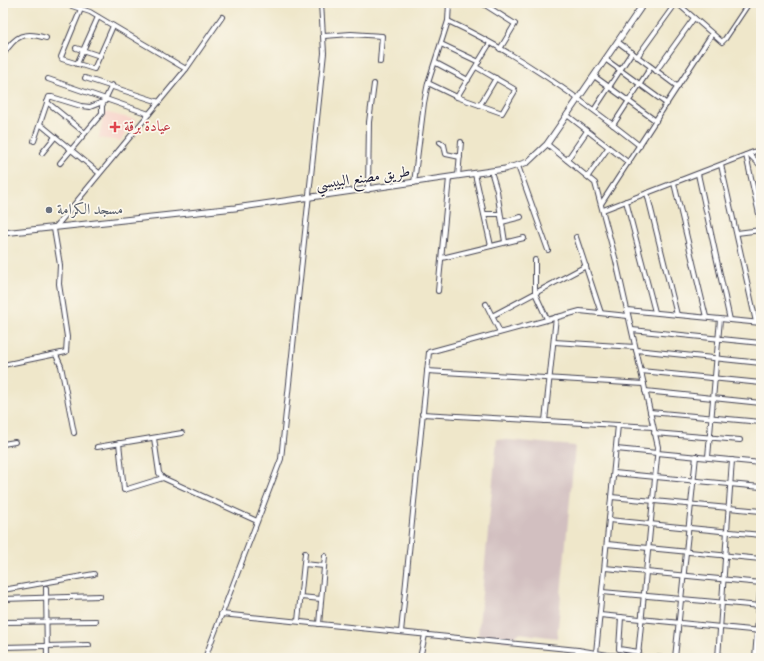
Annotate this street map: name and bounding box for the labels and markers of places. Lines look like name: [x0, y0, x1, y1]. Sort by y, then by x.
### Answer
place label: عيادة برقة: [124, 117, 171, 138]
marker: عيادة برقة: [109, 121, 121, 133]
place label: مسجد الكرامة: [57, 200, 123, 221]
marker: مسجد الكرامة: [44, 205, 54, 215]

